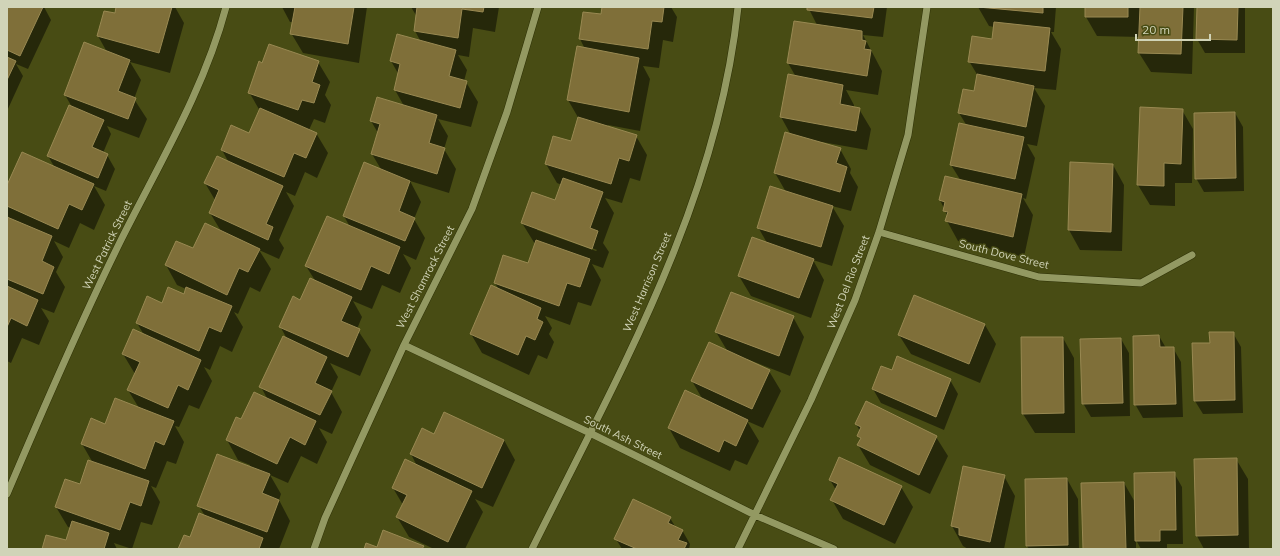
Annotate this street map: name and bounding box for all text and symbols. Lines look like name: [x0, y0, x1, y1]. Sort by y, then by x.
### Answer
scale bar: [1136, 16, 1210, 42]
text: 20 m: [1142, 22, 1170, 37]
street label: West Patrick Street: [79, 198, 135, 292]
street label: West Shamrock Street: [393, 223, 457, 331]
street label: West Harrison Street: [620, 230, 674, 334]
street label: West Del Rio Street: [824, 233, 872, 331]
street label: South Dove Street: [958, 236, 1051, 272]
street label: South Ash Street: [581, 412, 665, 462]

